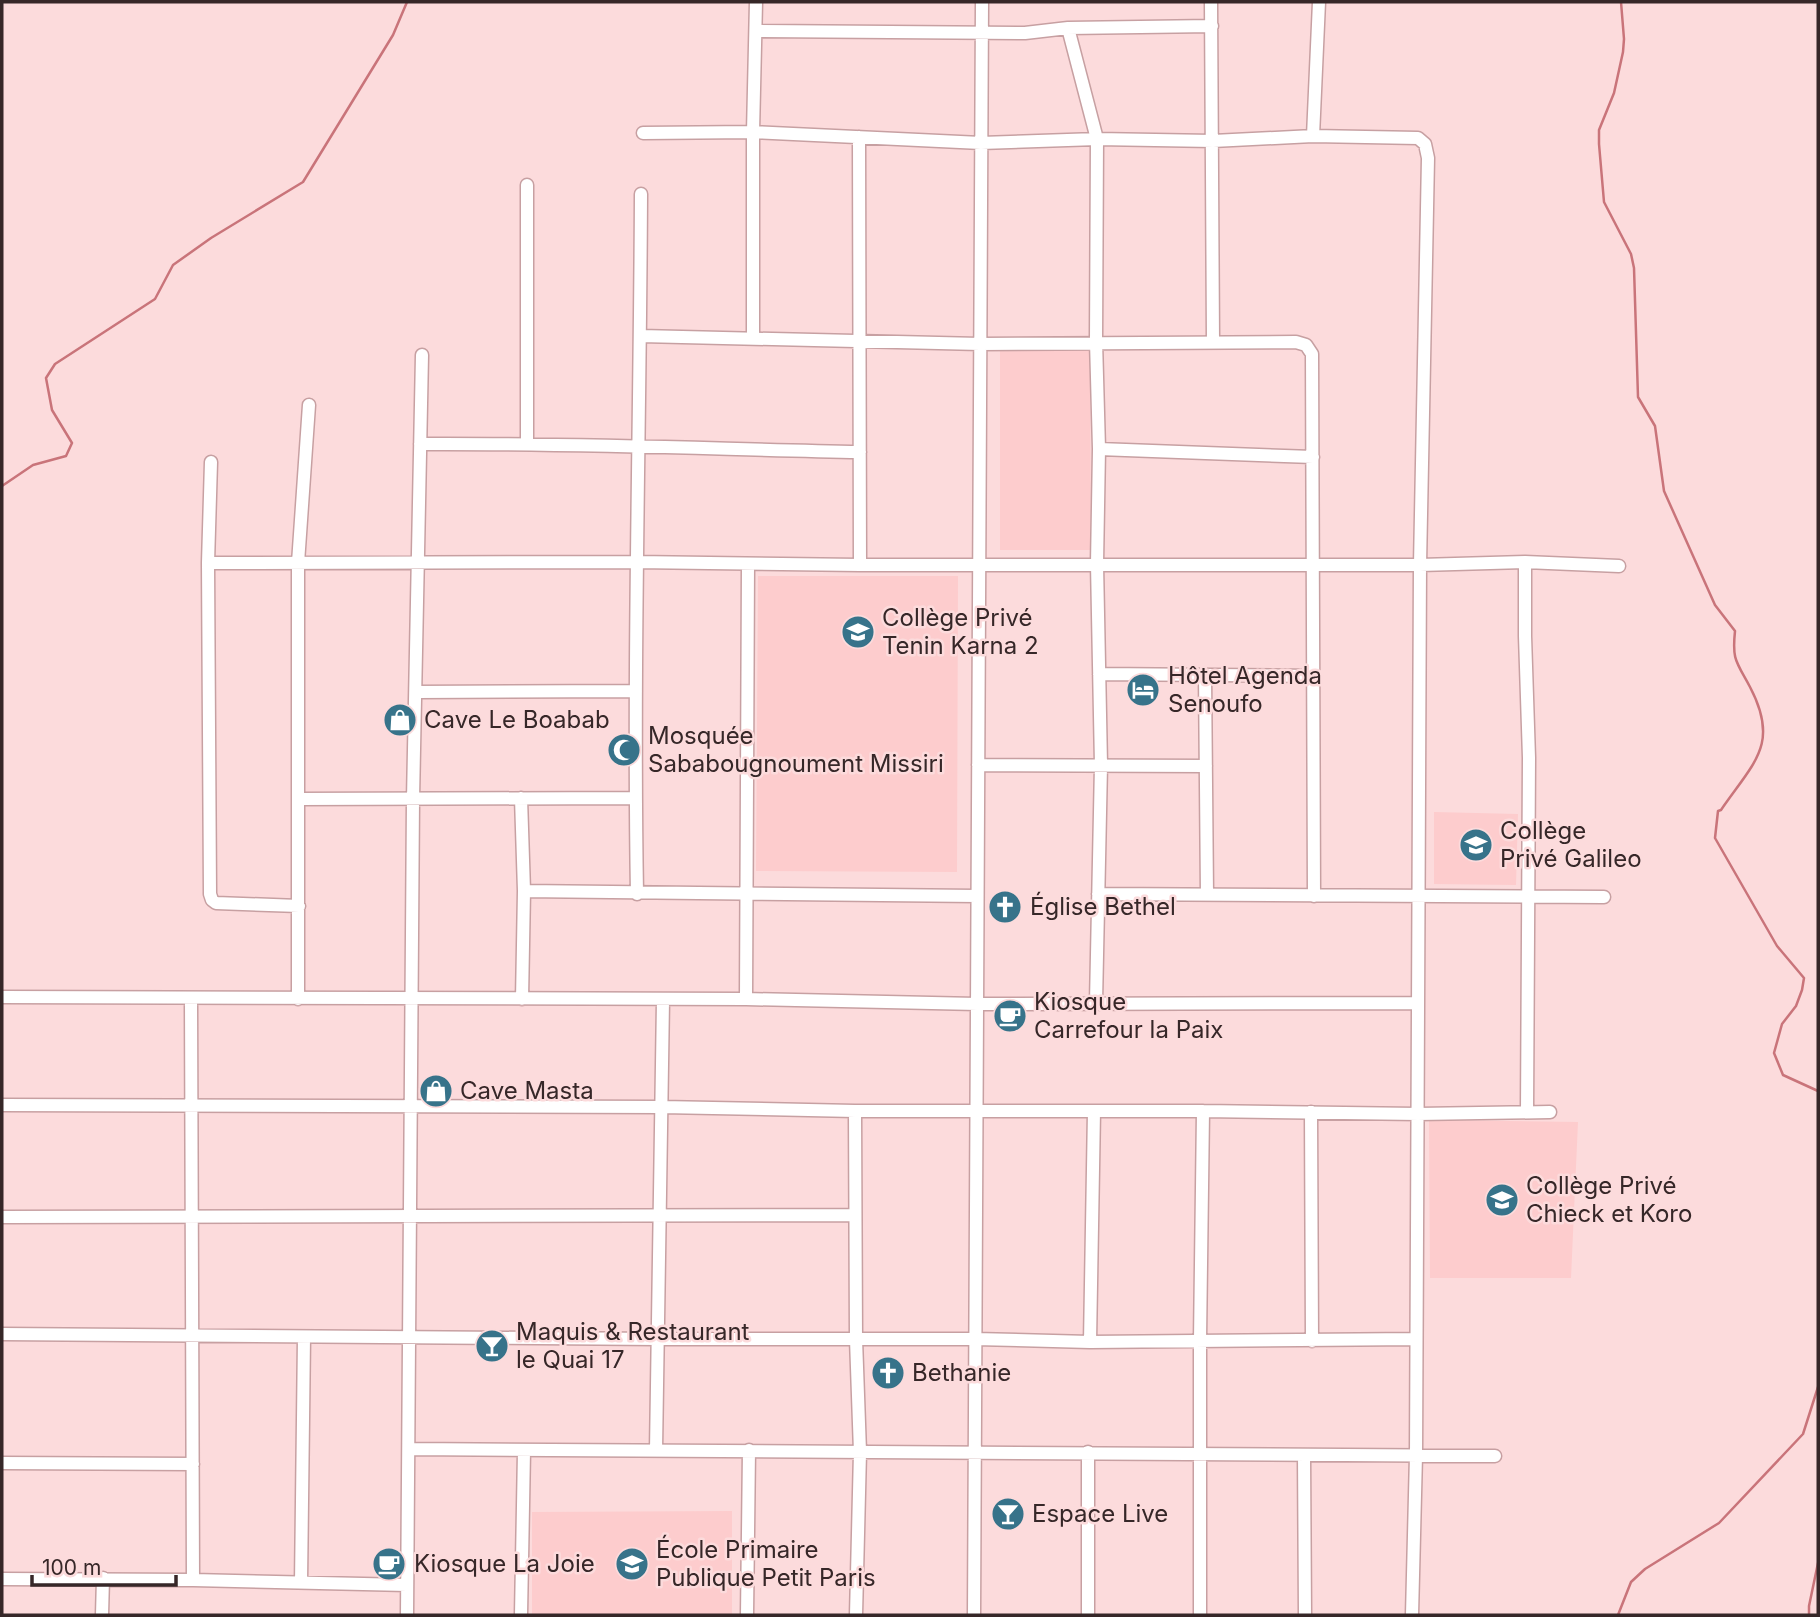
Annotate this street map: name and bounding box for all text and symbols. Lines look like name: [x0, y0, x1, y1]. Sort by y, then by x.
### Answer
place label: Collège Privé Tenin Karna 2: [882, 603, 1039, 660]
school or university icon: Collège Privé Tenin Karna 2: [839, 613, 877, 651]
place label: Hôtel Agenda Senoufo: [1168, 661, 1322, 718]
hotel icon: Hôtel Agenda Senoufo: [1124, 671, 1162, 709]
shop icon: Cave Le Boabab: [381, 701, 419, 739]
place label: Cave Le Boabab: [424, 705, 610, 734]
place label: Mosquée Sababougnoument Missiri: [648, 721, 944, 778]
mosque icon: Mosquée Sababougnoument Missiri: [605, 731, 643, 769]
place label: Collège Privé Galileo: [1500, 816, 1642, 873]
school or university icon: Collège Privé Galileo: [1457, 826, 1495, 864]
church icon: Église Bethel: [986, 888, 1024, 926]
place label: Église Bethel: [1030, 891, 1176, 921]
place label: Kiosque Carrefour la Paix: [1034, 987, 1223, 1044]
cafe icon: Kiosque Carrefour la Paix: [991, 997, 1029, 1035]
shop icon: Cave Masta: [417, 1072, 455, 1110]
place label: Cave Masta: [460, 1076, 594, 1105]
place label: Collège Privé Chieck et Koro: [1526, 1171, 1692, 1228]
school or university icon: Collège Privé Chieck et Koro: [1483, 1181, 1521, 1219]
place label: Maquis & Restaurant le Quai 17: [516, 1317, 750, 1374]
bar icon: Maquis & Restaurant le Quai 17: [473, 1327, 511, 1365]
church icon: Bethanie: [869, 1354, 907, 1392]
place label: Bethanie: [912, 1358, 1011, 1387]
bar icon: Espace Live: [989, 1495, 1027, 1533]
place label: Espace Live: [1032, 1499, 1168, 1528]
place label: École Primaire Publique Petit Paris: [656, 1534, 876, 1592]
scale bar: [32, 1544, 175, 1588]
cafe icon: Kiosque La Joie: [370, 1545, 408, 1583]
school or university icon: École Primaire Publique Petit Paris: [613, 1545, 651, 1583]
place label: Kiosque La Joie: [414, 1549, 595, 1578]
text: 100 m: [42, 1555, 101, 1580]

